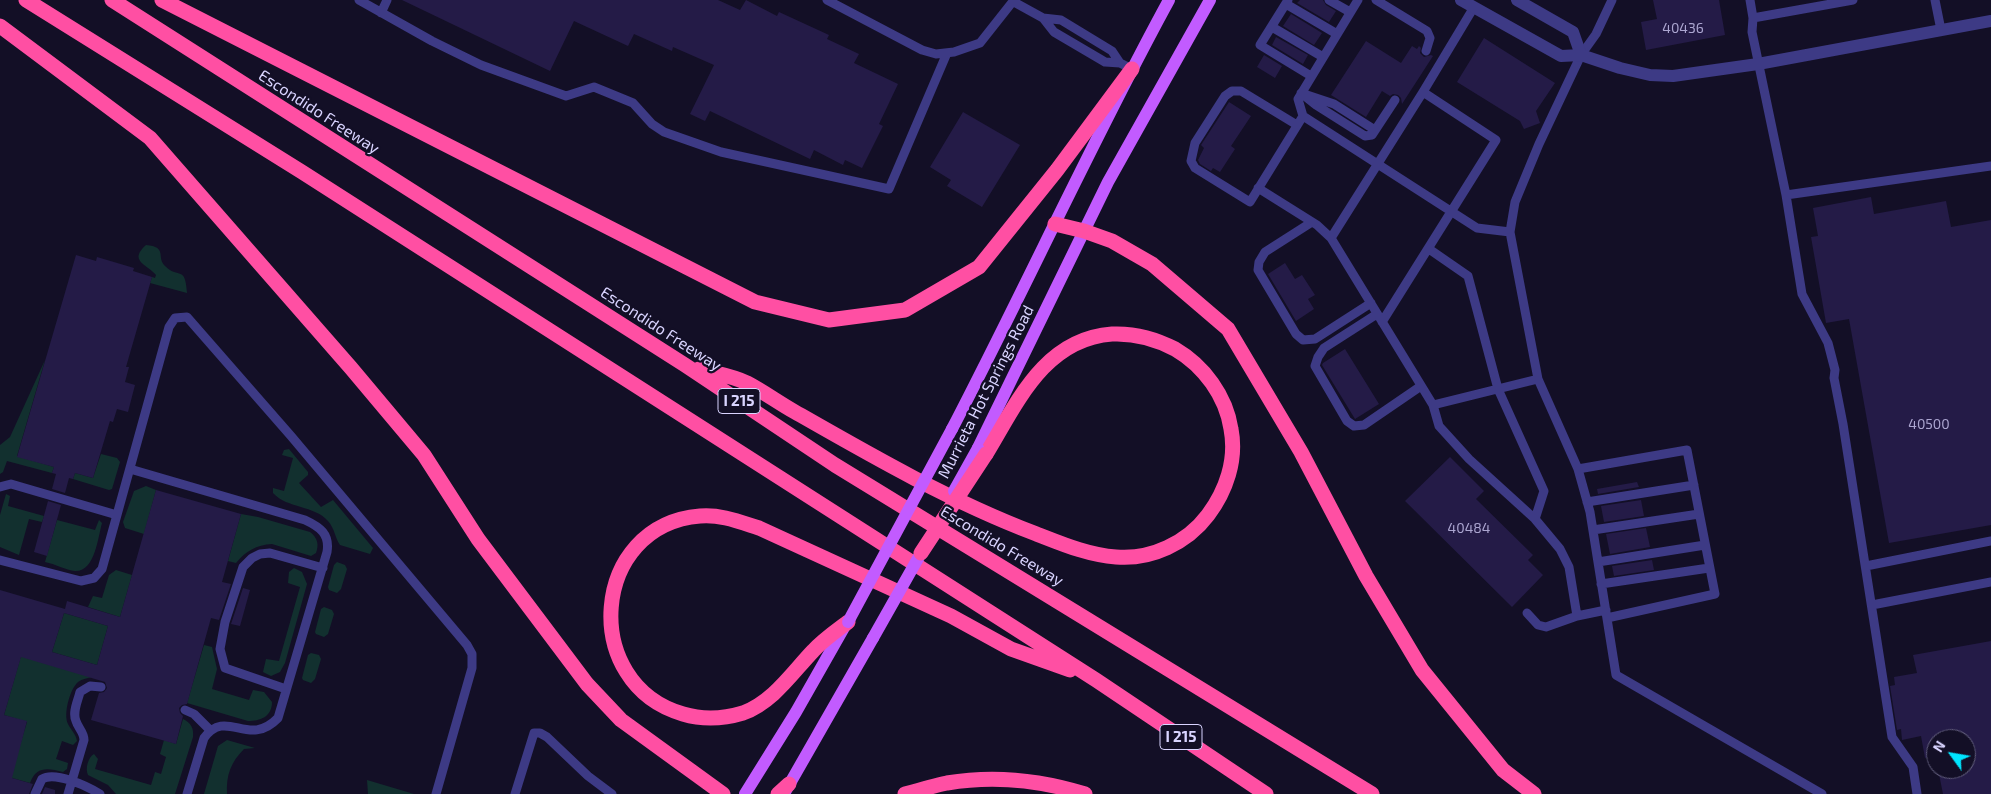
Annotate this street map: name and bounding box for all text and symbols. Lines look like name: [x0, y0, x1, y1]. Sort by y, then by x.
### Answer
house number: 40436: [1662, 20, 1704, 36]
street label: Escondido Freeway: [255, 66, 383, 158]
street label: Escondido Freeway: [597, 283, 725, 375]
street label: Murrieta Hot Springs Road: [934, 302, 1038, 482]
road number: I 215: [718, 388, 760, 414]
house number: 40500: [1908, 416, 1950, 432]
street label: Escondido Freeway: [937, 502, 1067, 590]
house number: 40484: [1448, 520, 1490, 536]
road number: I 215: [1160, 724, 1202, 750]
north arrow: [1926, 729, 1976, 779]
text: N: [1929, 738, 1949, 755]

